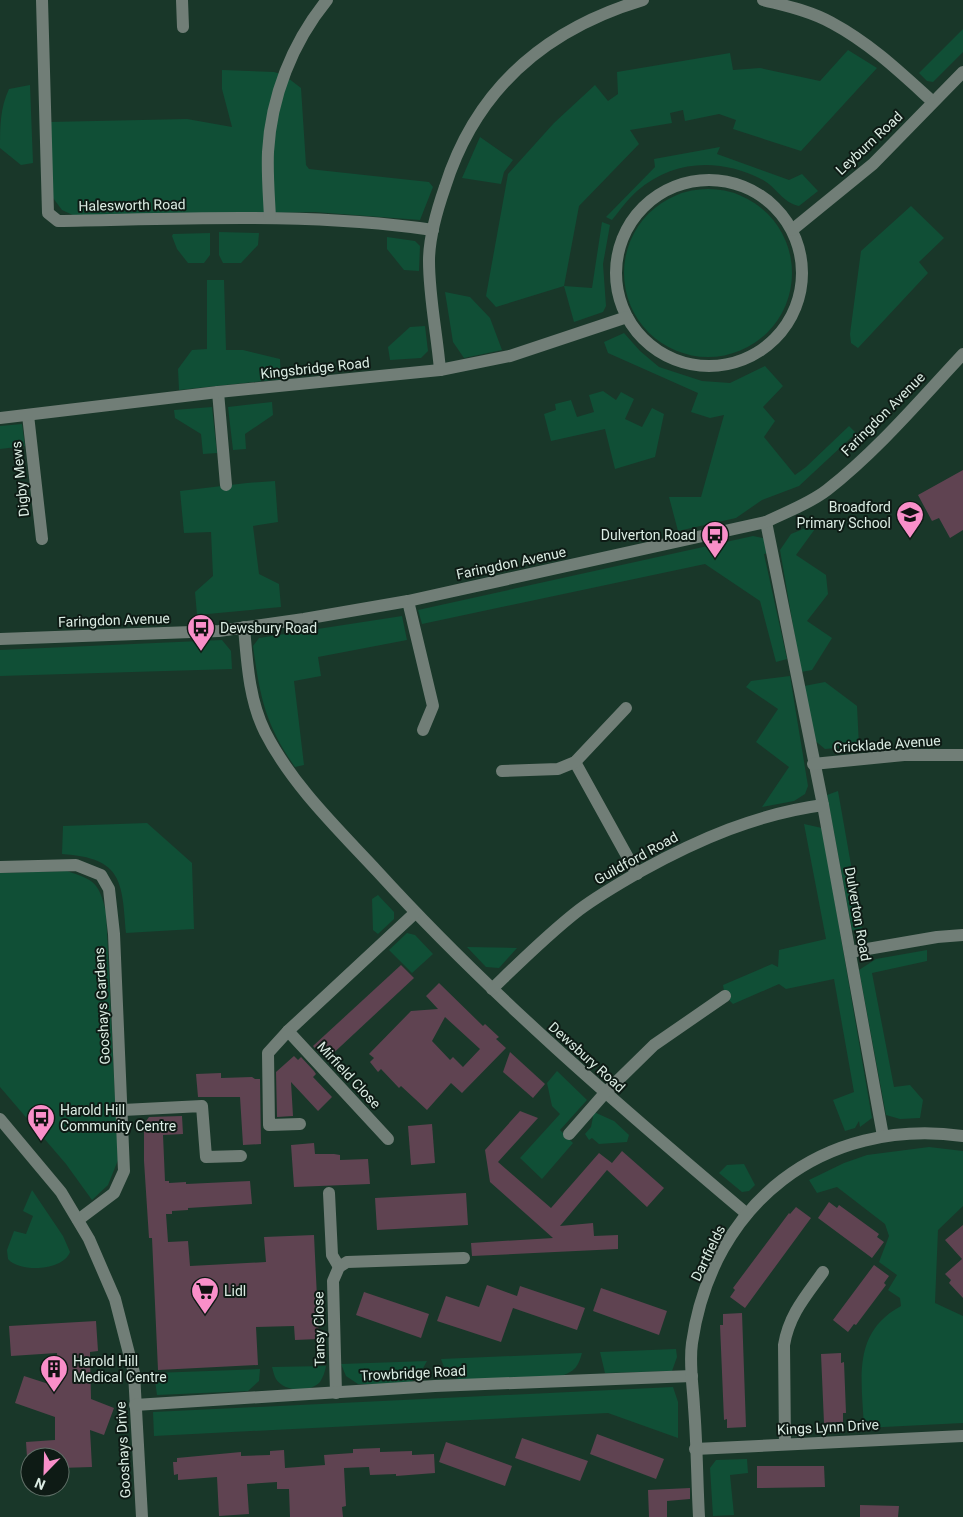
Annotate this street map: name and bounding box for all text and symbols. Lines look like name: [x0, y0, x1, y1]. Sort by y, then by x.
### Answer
street label: Leyburn Road: [832, 108, 906, 178]
street label: Halesworth Road: [78, 196, 186, 214]
street label: Kingsbridge Road: [260, 354, 370, 382]
street label: Faringdon Avenue: [838, 369, 928, 459]
street label: Digby Mews: [8, 441, 32, 517]
place label: Broadford Primary School: [796, 499, 891, 531]
school or university icon: Broadford Primary School: [895, 500, 925, 539]
bus stop icon: Dulverton Road: [700, 520, 730, 559]
place label: Dulverton Road: [601, 527, 696, 543]
street label: Faringdon Avenue: [455, 544, 567, 582]
street label: Faringdon Avenue: [58, 610, 170, 630]
bus stop icon: Dewsbury Road: [186, 613, 216, 652]
place label: Dewsbury Road: [220, 620, 317, 636]
street label: Cricklade Avenue: [833, 732, 941, 756]
street label: Guildford Road: [591, 828, 681, 888]
street label: Dulverton Road: [842, 866, 874, 962]
street label: Gooshays Gardens: [91, 947, 113, 1065]
street label: Dewsbury Road: [546, 1019, 628, 1095]
street label: Mirfield Close: [314, 1038, 384, 1112]
place label: Harold Hill Community Centre: [60, 1102, 176, 1134]
bus stop icon: Harold Hill Community Centre: [26, 1103, 56, 1142]
street label: Dartfields: [688, 1222, 728, 1284]
supermarket icon: Lidl: [190, 1276, 220, 1315]
place label: Lidl: [224, 1283, 246, 1299]
street label: Tansy Close: [310, 1291, 328, 1367]
place label: Harold Hill Medical Centre: [73, 1353, 167, 1385]
building icon: Harold Hill Medical Centre: [39, 1354, 69, 1393]
street label: Trowbridge Road: [360, 1362, 466, 1384]
street label: Gooshays Drive: [112, 1401, 134, 1499]
street label: Kings Lynn Drive: [777, 1416, 879, 1438]
north arrow: [20, 1447, 70, 1497]
text: N: [32, 1475, 48, 1493]

